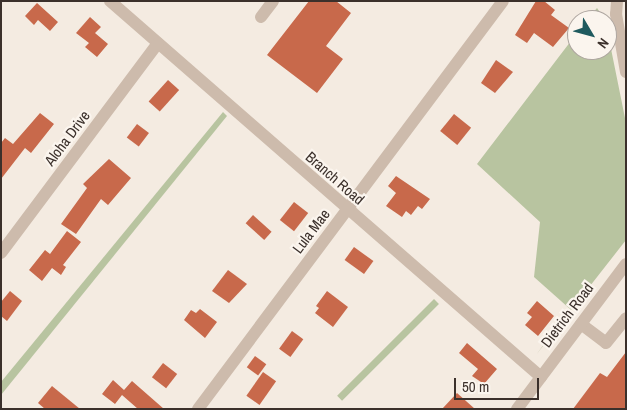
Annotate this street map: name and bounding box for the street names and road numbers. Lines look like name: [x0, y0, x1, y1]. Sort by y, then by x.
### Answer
street label: Aloha Drive: [40, 107, 94, 169]
street label: Branch Road: [302, 148, 368, 208]
street label: Lula Mae: [289, 205, 333, 257]
street label: Dietrich Road: [537, 279, 597, 351]

